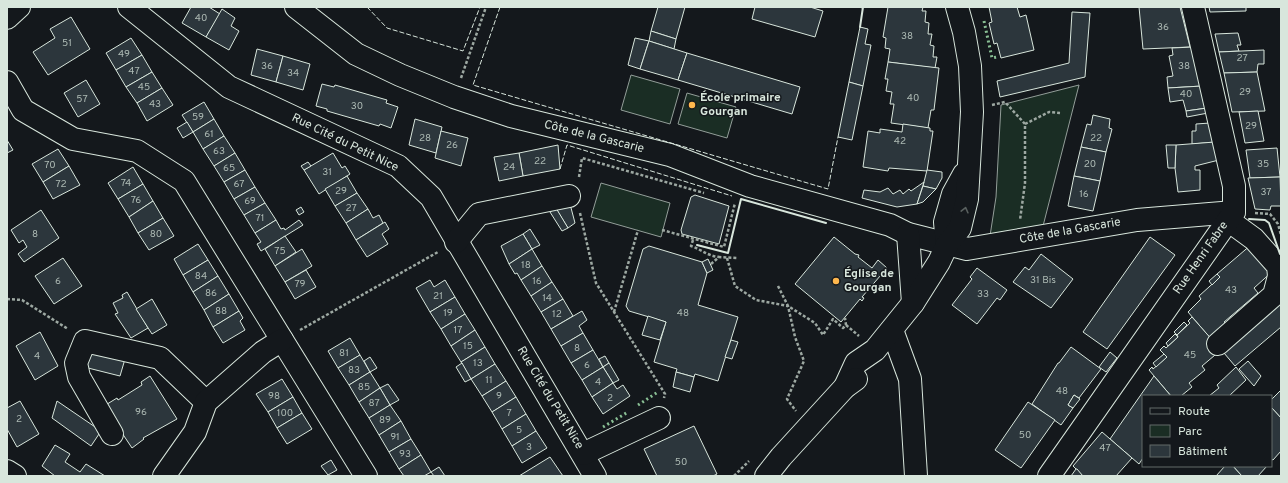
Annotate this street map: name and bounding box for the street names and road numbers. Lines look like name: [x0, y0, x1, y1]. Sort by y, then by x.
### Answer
street label: Rue Cité du Petit Nice: [289, 110, 401, 176]
street label: Côte de la Gascarie: [542, 117, 646, 157]
street label: Côte de la Gascarie: [1018, 214, 1122, 248]
street label: Rue Henri Fabre: [1170, 218, 1232, 298]
street label: Rue Cité du Petit Nice: [513, 344, 587, 452]

